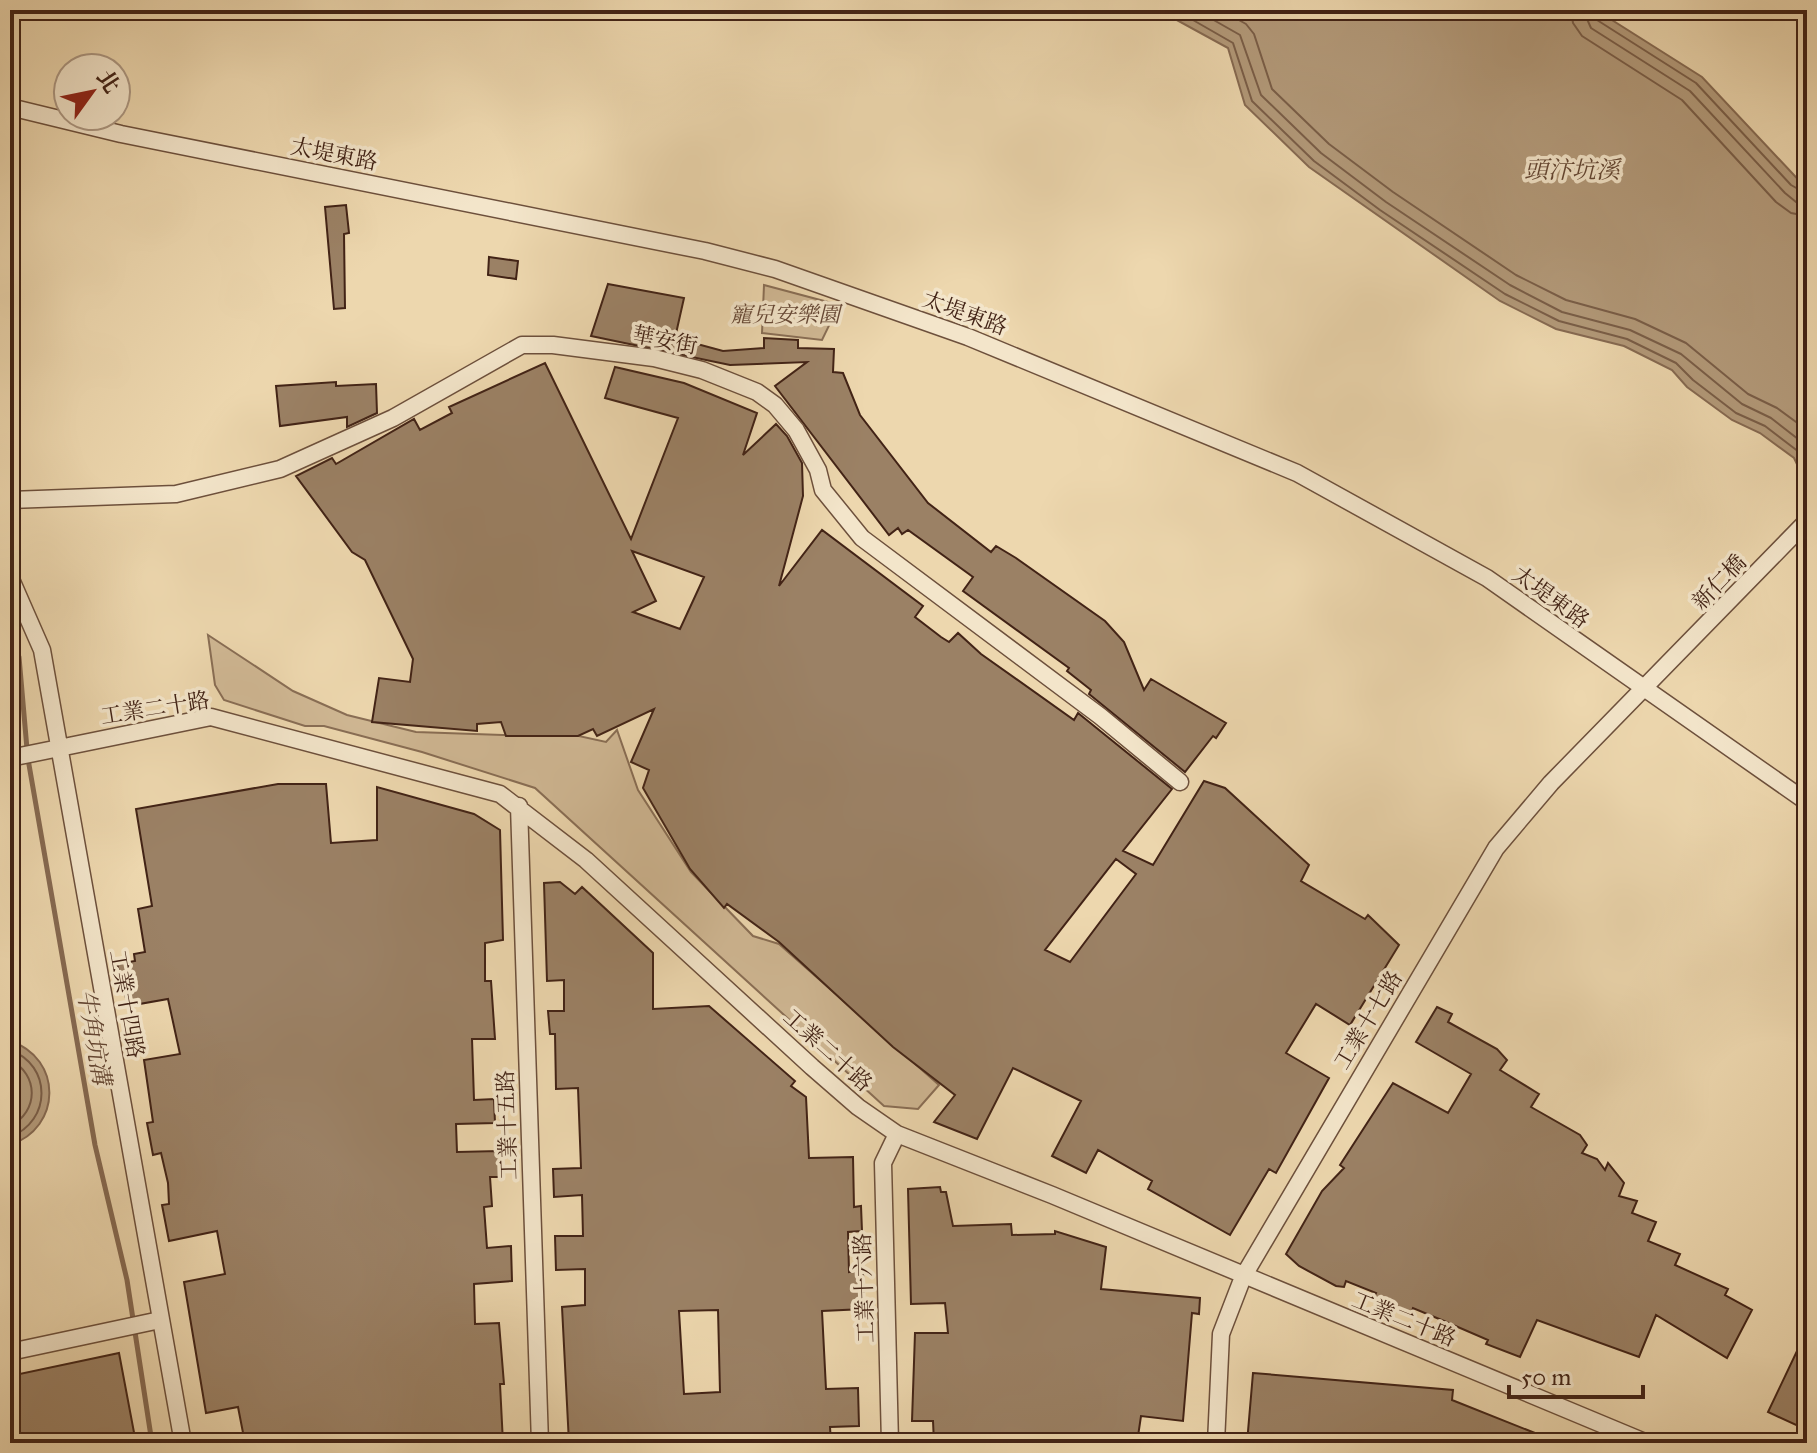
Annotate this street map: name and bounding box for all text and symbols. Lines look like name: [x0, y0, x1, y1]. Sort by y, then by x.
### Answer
north arrow: [52, 52, 132, 132]
text: 北: [91, 65, 126, 98]
street label: 太堤東路: [288, 132, 380, 176]
water label: 頭汴坑溪: [1524, 155, 1623, 185]
street label: 太堤東路: [919, 285, 1011, 341]
park label: 寵兒安樂園: [730, 301, 843, 328]
street label: 華安街: [630, 320, 700, 360]
street label: 新仁橋: [1686, 549, 1752, 615]
street label: 太堤東路: [1507, 560, 1595, 634]
street label: 工業二十路: [99, 686, 211, 730]
street label: 工業十四路: [104, 947, 150, 1061]
street label: 工業十七路: [1328, 966, 1408, 1074]
water label: 牛角坑溝: [71, 987, 118, 1091]
street label: 工業二十路: [778, 1003, 878, 1097]
street label: 工業十五路: [492, 1070, 522, 1180]
street label: 工業十六路: [849, 1233, 879, 1343]
street label: 工業二十路: [1348, 1286, 1460, 1352]
scale bar: [1509, 1349, 1643, 1399]
text: 50 m: [1521, 1362, 1571, 1392]

